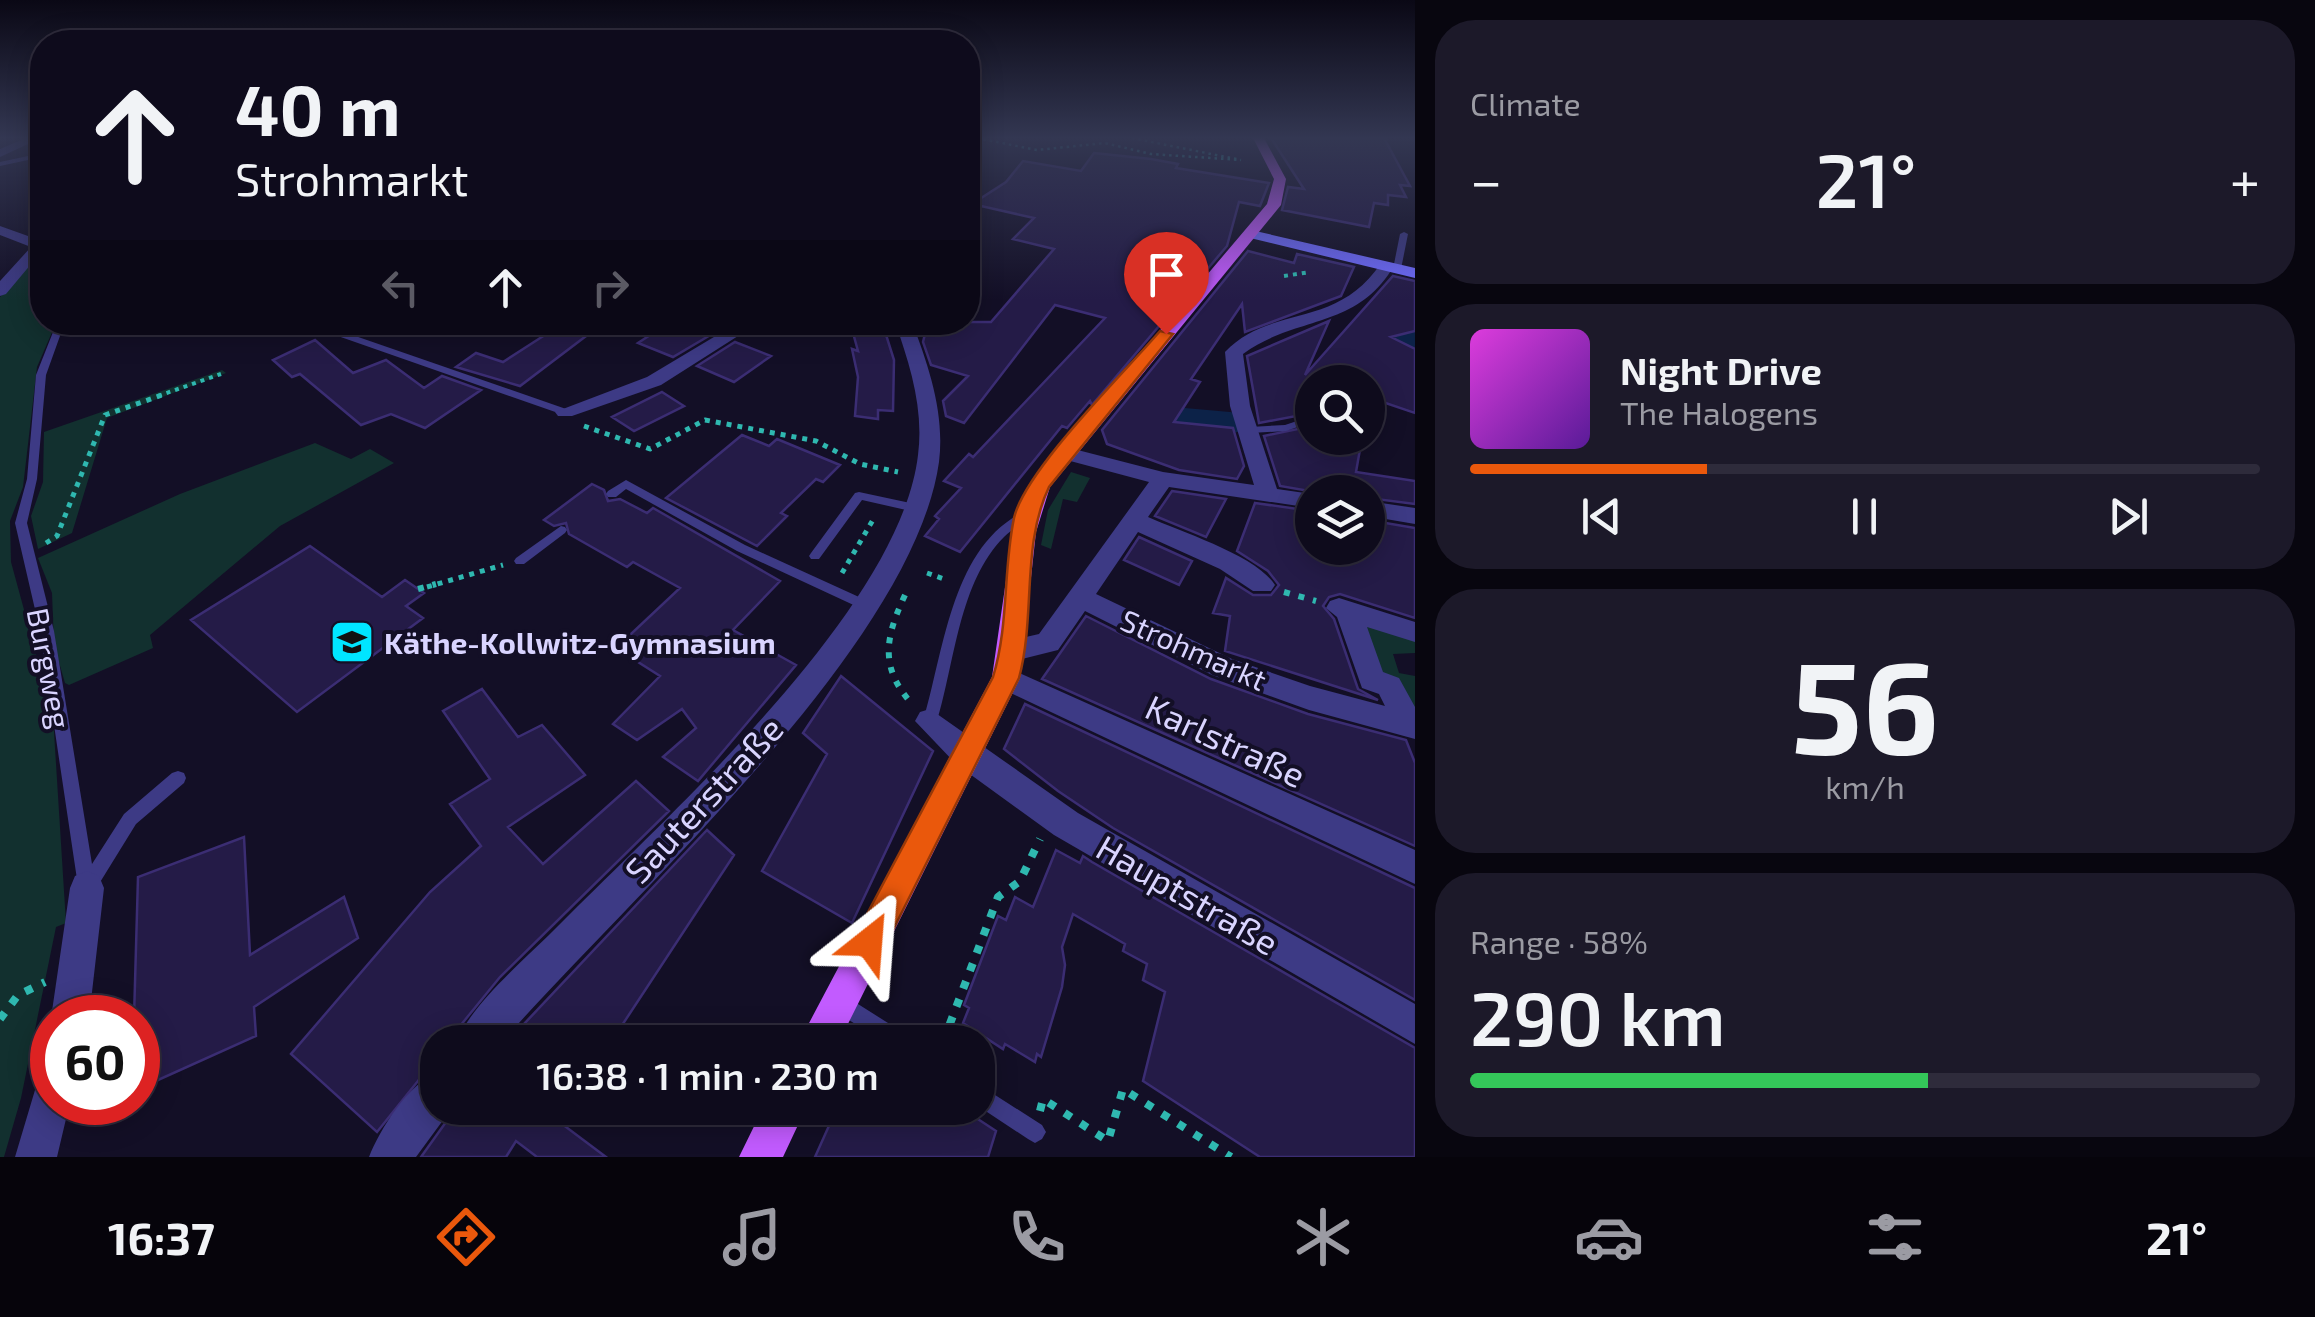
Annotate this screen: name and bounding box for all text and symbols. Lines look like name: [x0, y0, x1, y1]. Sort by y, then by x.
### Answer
text: 40 m: [235, 66, 401, 150]
icon: ahead: [70, 70, 200, 200]
text: Climate: [1470, 84, 1581, 122]
text: 21°: [1816, 133, 1916, 223]
text: −: [1470, 146, 1502, 212]
text: +: [2230, 146, 2260, 212]
text: Strohmarkt: [235, 151, 469, 205]
pin: [1124, 232, 1209, 335]
icon: arrive: [1139, 247, 1194, 302]
icon: left: [373, 260, 428, 315]
icon: ahead: [478, 260, 533, 315]
icon: right: [583, 260, 638, 315]
text: Night Drive: [1620, 347, 1822, 393]
map controls: [1295, 365, 1385, 565]
button: search: [1295, 365, 1385, 455]
text: The Halogens: [1620, 393, 1818, 431]
button: layers: [1295, 475, 1385, 565]
icon: previous: [1574, 489, 1629, 544]
icon: pause: [1837, 489, 1892, 544]
icon: next: [2101, 489, 2156, 544]
street label: Strohmarkt: [1116, 601, 1272, 697]
street label: Burgweg: [21, 605, 79, 731]
school or university icon: Käthe-Kollwitz-Gymnasium: [329, 619, 375, 665]
place label: Käthe-Kollwitz-Gymnasium: [384, 624, 776, 661]
text: 56: [1791, 624, 1939, 780]
street label: Karlstraße: [1140, 685, 1312, 795]
street label: Sauterstraße: [615, 707, 791, 891]
text: km/h: [1825, 767, 1905, 805]
street label: Hauptstraße: [1090, 825, 1286, 963]
position arrow: [817, 890, 921, 994]
text: Range · 58%: [1470, 922, 1648, 960]
text: 290 km: [1470, 971, 1726, 1061]
speed limit sign: 60: [30, 995, 160, 1125]
text: 16:38 · 1 min · 230 m: [536, 1052, 879, 1098]
icon: directions: [431, 1202, 501, 1272]
icon: music: [717, 1202, 787, 1272]
icon: phone: [1002, 1202, 1072, 1272]
icon: climate: [1288, 1202, 1358, 1272]
icon: car: [1574, 1202, 1644, 1272]
icon: filters: [1860, 1202, 1930, 1272]
text: 16:37: [108, 1210, 215, 1264]
text: 21°: [2146, 1210, 2207, 1264]

